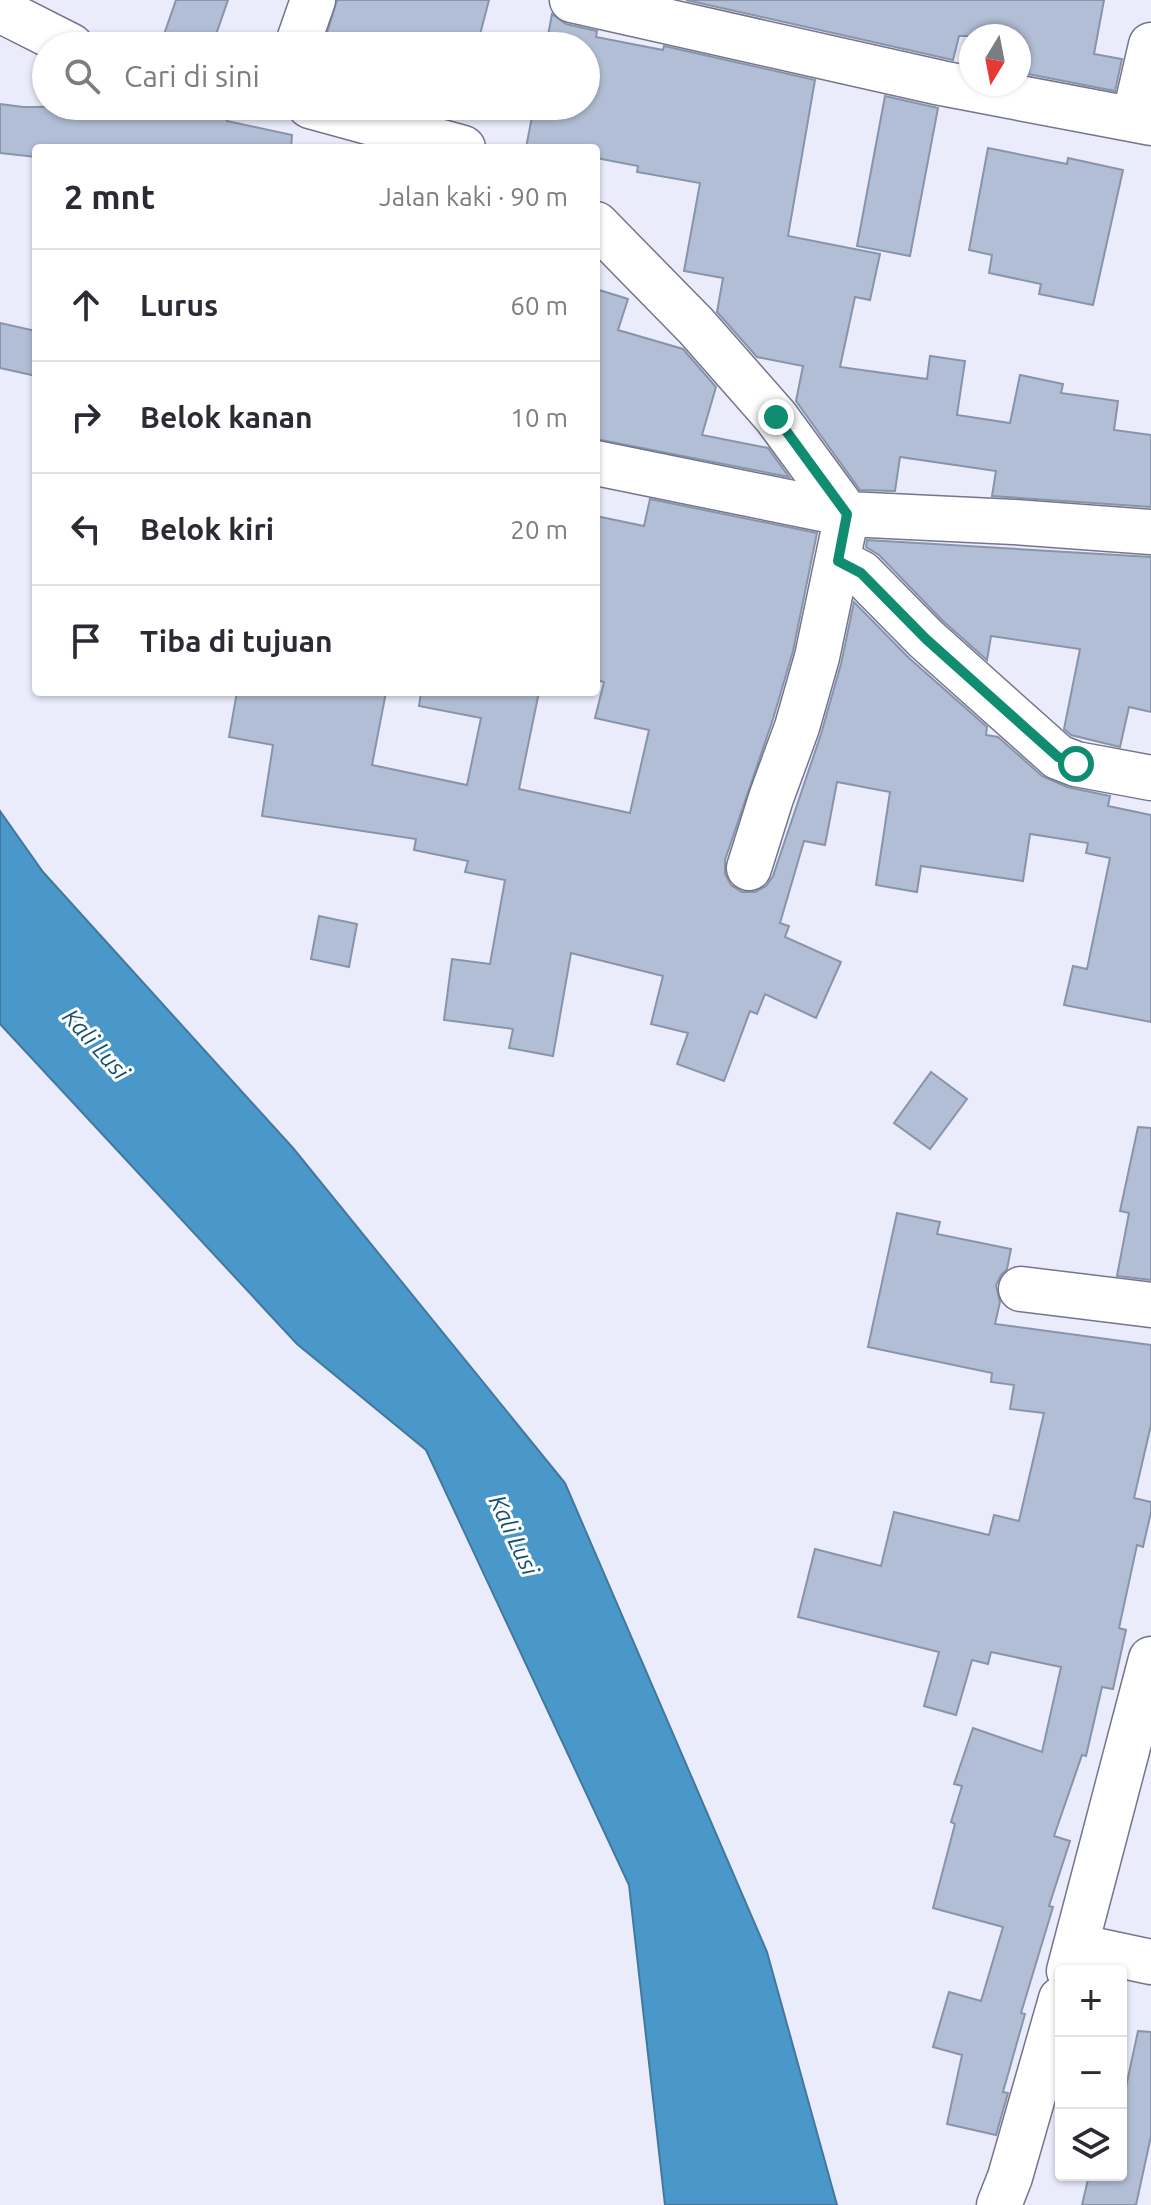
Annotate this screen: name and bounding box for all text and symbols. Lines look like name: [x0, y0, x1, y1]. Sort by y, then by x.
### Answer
north arrow: [959, 24, 1031, 96]
search box: [32, 32, 600, 120]
icon: search: [60, 54, 104, 98]
text: Cari di sini: [124, 59, 260, 93]
text: 2 mnt: [64, 177, 155, 215]
text: Jalan kaki · 90 m: [379, 182, 568, 211]
icon: ahead: [64, 283, 108, 327]
text: Lurus: [140, 288, 218, 322]
text: 60 m: [510, 291, 568, 320]
icon: right: [64, 395, 108, 439]
route end: [758, 399, 794, 435]
text: Belok kanan: [140, 400, 313, 434]
text: 10 m: [510, 403, 568, 432]
icon: left: [64, 507, 108, 551]
text: Belok kiri: [140, 512, 274, 546]
text: 20 m: [510, 515, 568, 544]
icon: arrive: [64, 619, 108, 663]
text: Tiba di tujuan: [140, 624, 333, 658]
route start: [1058, 746, 1094, 782]
water label: Kali Lusi: [57, 1003, 135, 1086]
water label: Kali Lusi: [484, 1491, 545, 1580]
map controls: [1055, 1965, 1127, 2181]
button: +: [1055, 1965, 1127, 2037]
button: −: [1055, 2037, 1127, 2109]
button: layers: [1055, 2109, 1127, 2181]

